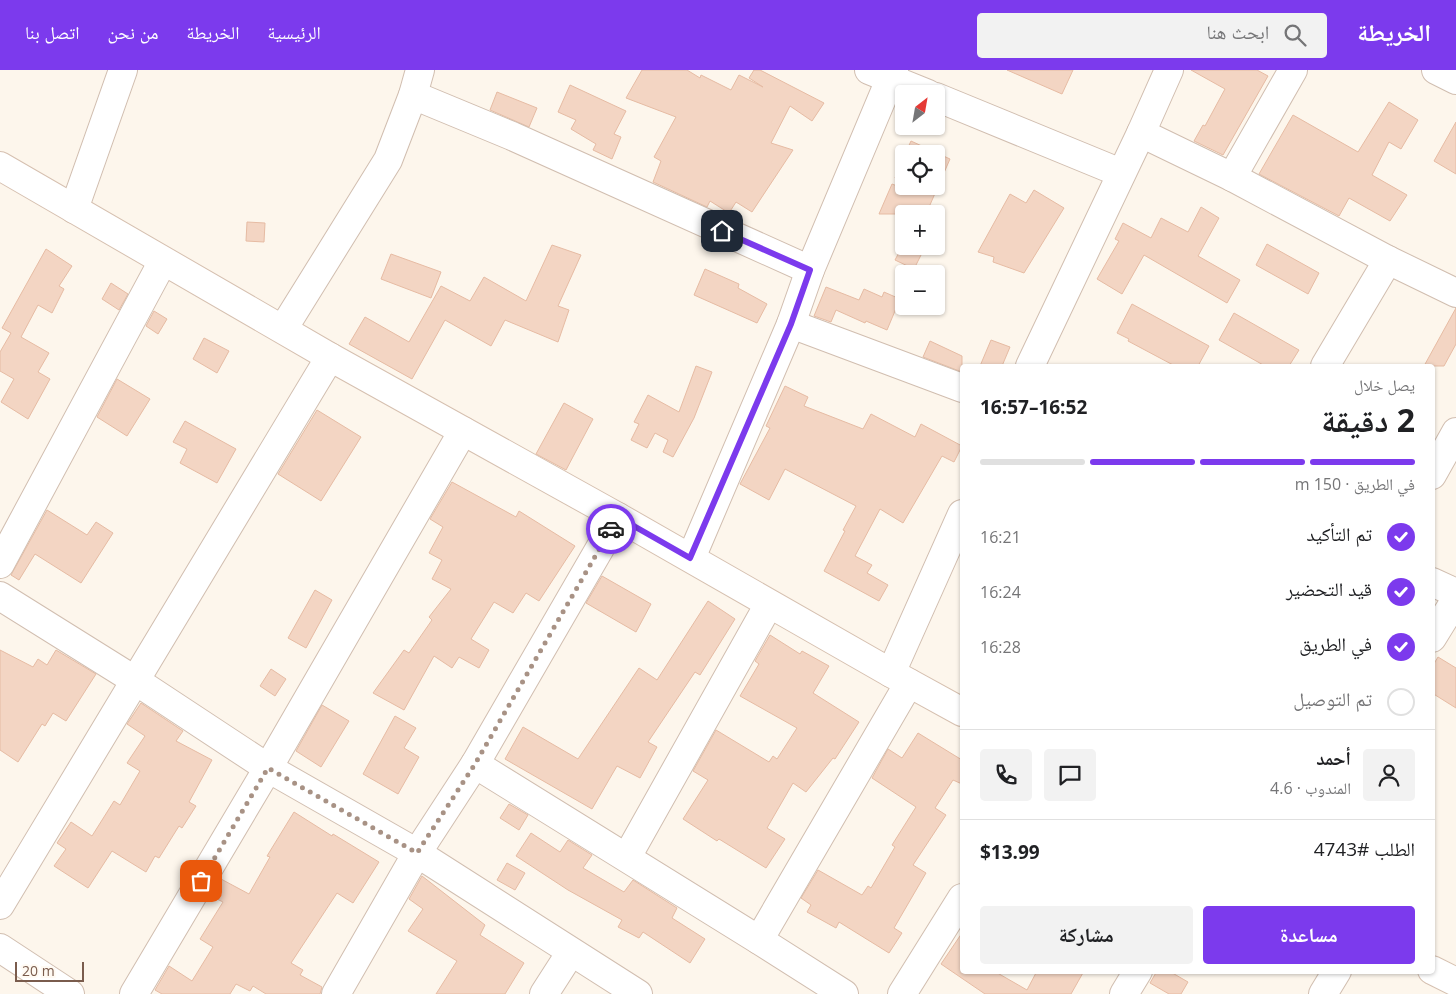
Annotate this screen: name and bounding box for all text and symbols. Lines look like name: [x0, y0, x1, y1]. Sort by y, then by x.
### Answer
search box: [977, 13, 1327, 58]
text: الخريطة: [1357, 15, 1431, 48]
text: ابحث هنا: [1206, 19, 1269, 45]
text: اتصل بنا: [25, 20, 80, 44]
text: من نحن: [108, 20, 158, 44]
text: الخريطة: [186, 20, 239, 44]
text: الرئيسية: [267, 20, 321, 44]
icon: search: [1281, 21, 1309, 49]
north arrow: [895, 85, 945, 135]
map controls: [895, 85, 945, 315]
button: locate: [895, 145, 945, 195]
button: +: [895, 205, 945, 255]
pin: [701, 210, 743, 252]
icon: home: [708, 217, 736, 245]
button: −: [895, 265, 945, 315]
text: يصل خلال: [1354, 374, 1415, 396]
text: 16:52–16:57: [980, 394, 1087, 420]
text: 2 دقيقة: [1321, 398, 1415, 441]
text: في الطريق · 150 m: [1295, 473, 1415, 495]
courier: [586, 504, 636, 554]
icon: car: [597, 515, 625, 543]
text: تم التأكيد: [1307, 521, 1372, 547]
icon: check: [1387, 523, 1415, 551]
text: 16:21: [980, 526, 1021, 548]
text: قيد التحضير: [1286, 576, 1372, 602]
icon: check: [1387, 578, 1415, 606]
text: 16:24: [980, 581, 1021, 603]
text: في الطريق: [1299, 631, 1372, 657]
icon: check: [1387, 633, 1415, 661]
text: 16:28: [980, 636, 1021, 658]
text: تم التوصيل: [1293, 686, 1372, 712]
text: أحمد: [1316, 745, 1351, 771]
button: phone: [980, 749, 1032, 801]
button: chat: [1044, 749, 1096, 801]
button: person: [1363, 749, 1415, 801]
text: المندوب · 4.6: [1270, 777, 1351, 799]
text: الطلب #4743: [1314, 836, 1415, 862]
text: $13.99: [980, 839, 1040, 865]
pin: [180, 860, 222, 902]
icon: bag: [187, 867, 215, 895]
button: مشاركة: [980, 906, 1193, 964]
button: مساعدة: [1203, 906, 1415, 964]
scale bar: [15, 959, 84, 982]
text: 20 m: [22, 961, 55, 980]

